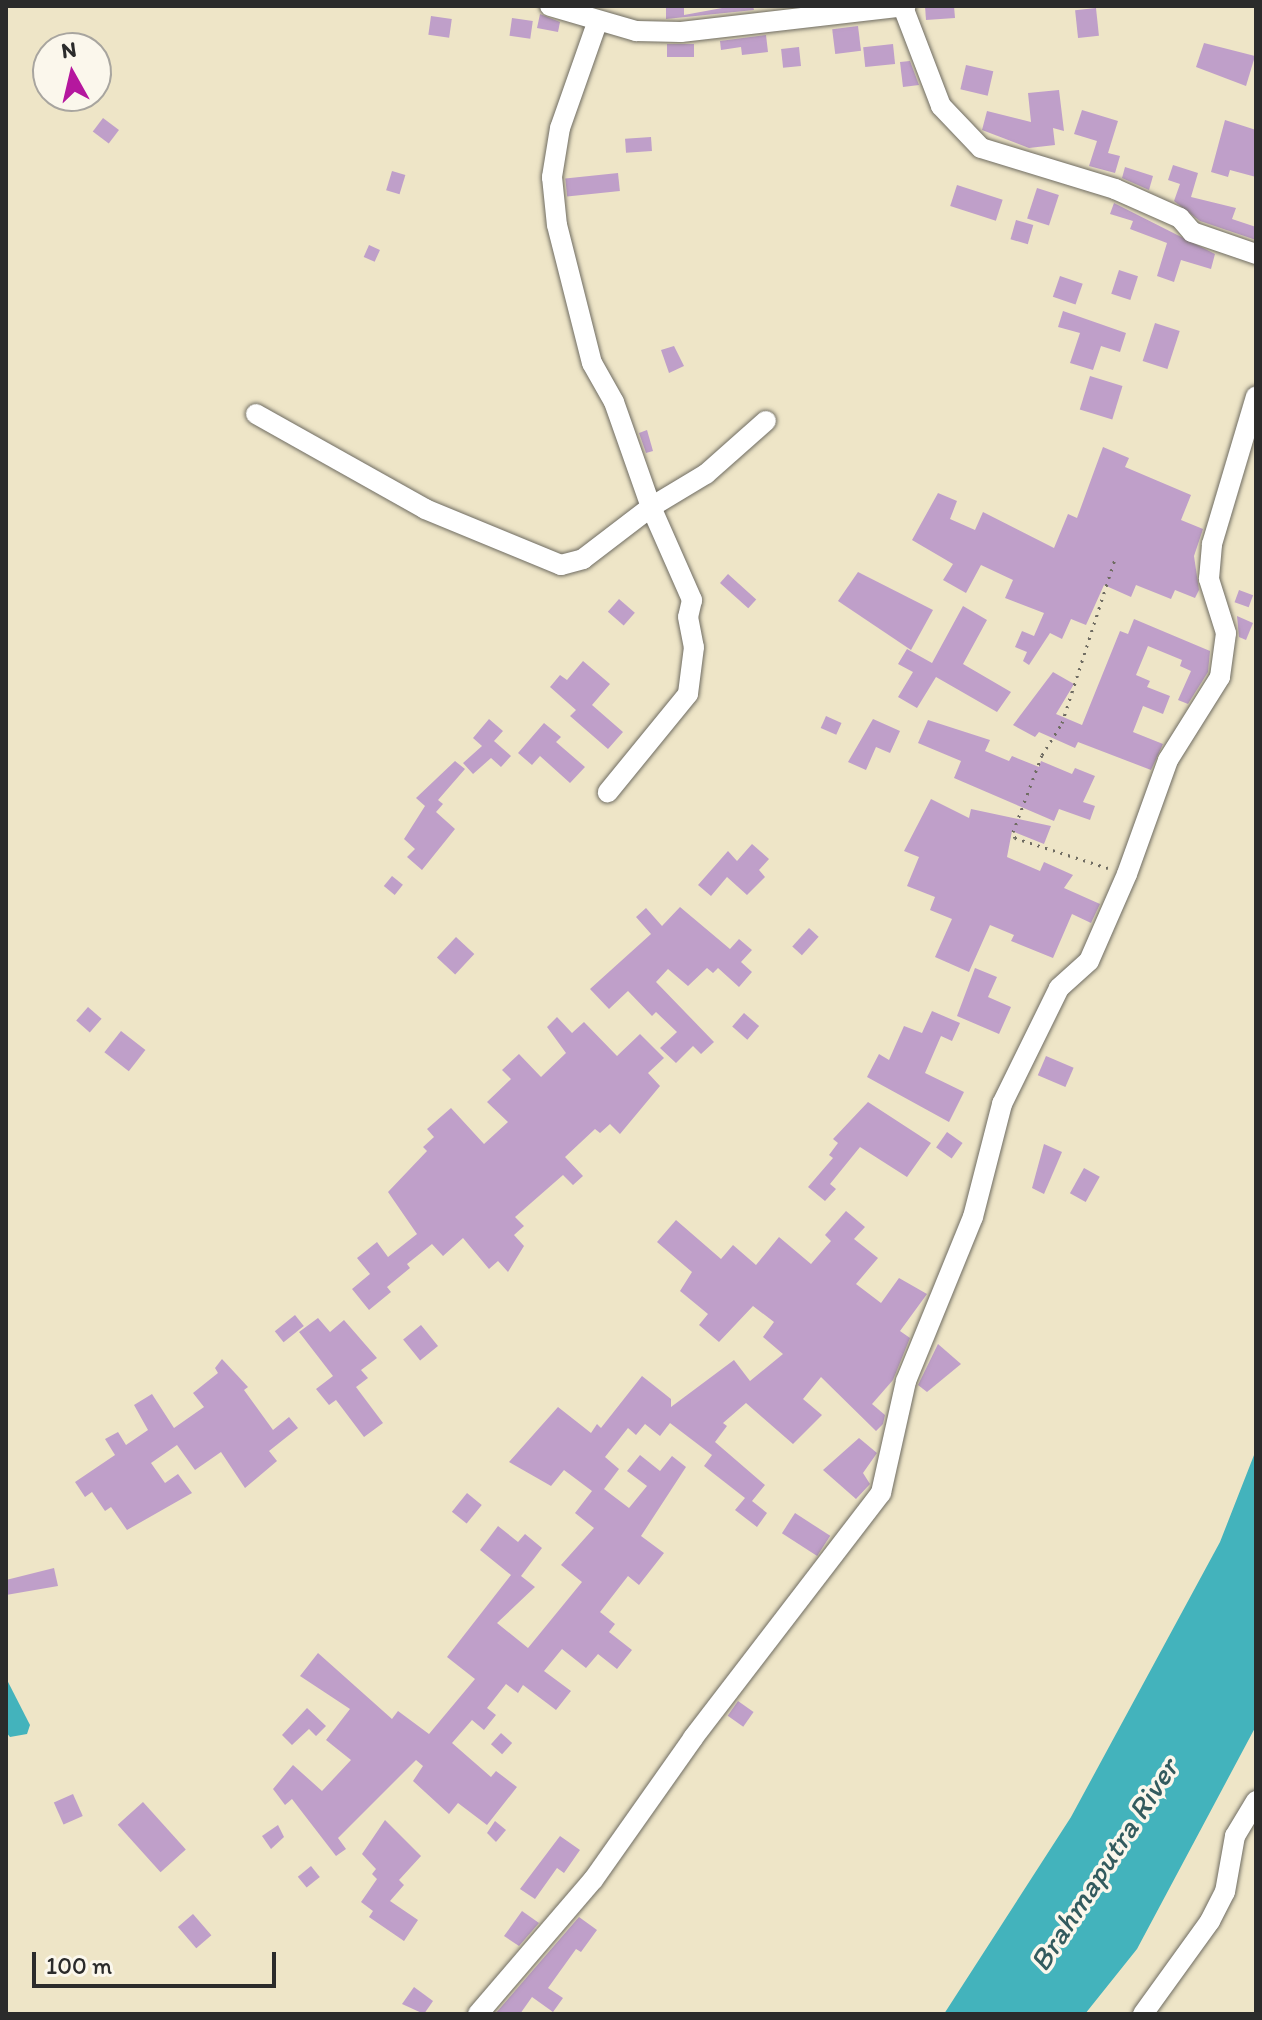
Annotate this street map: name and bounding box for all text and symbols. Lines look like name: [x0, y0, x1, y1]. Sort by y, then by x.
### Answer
north arrow: [32, 32, 112, 112]
text: N: [60, 35, 78, 64]
water label: Brahmaputra River: [1022, 1752, 1186, 1978]
scale bar: [36, 1936, 280, 1986]
text: 100 m: [46, 1951, 112, 1980]

